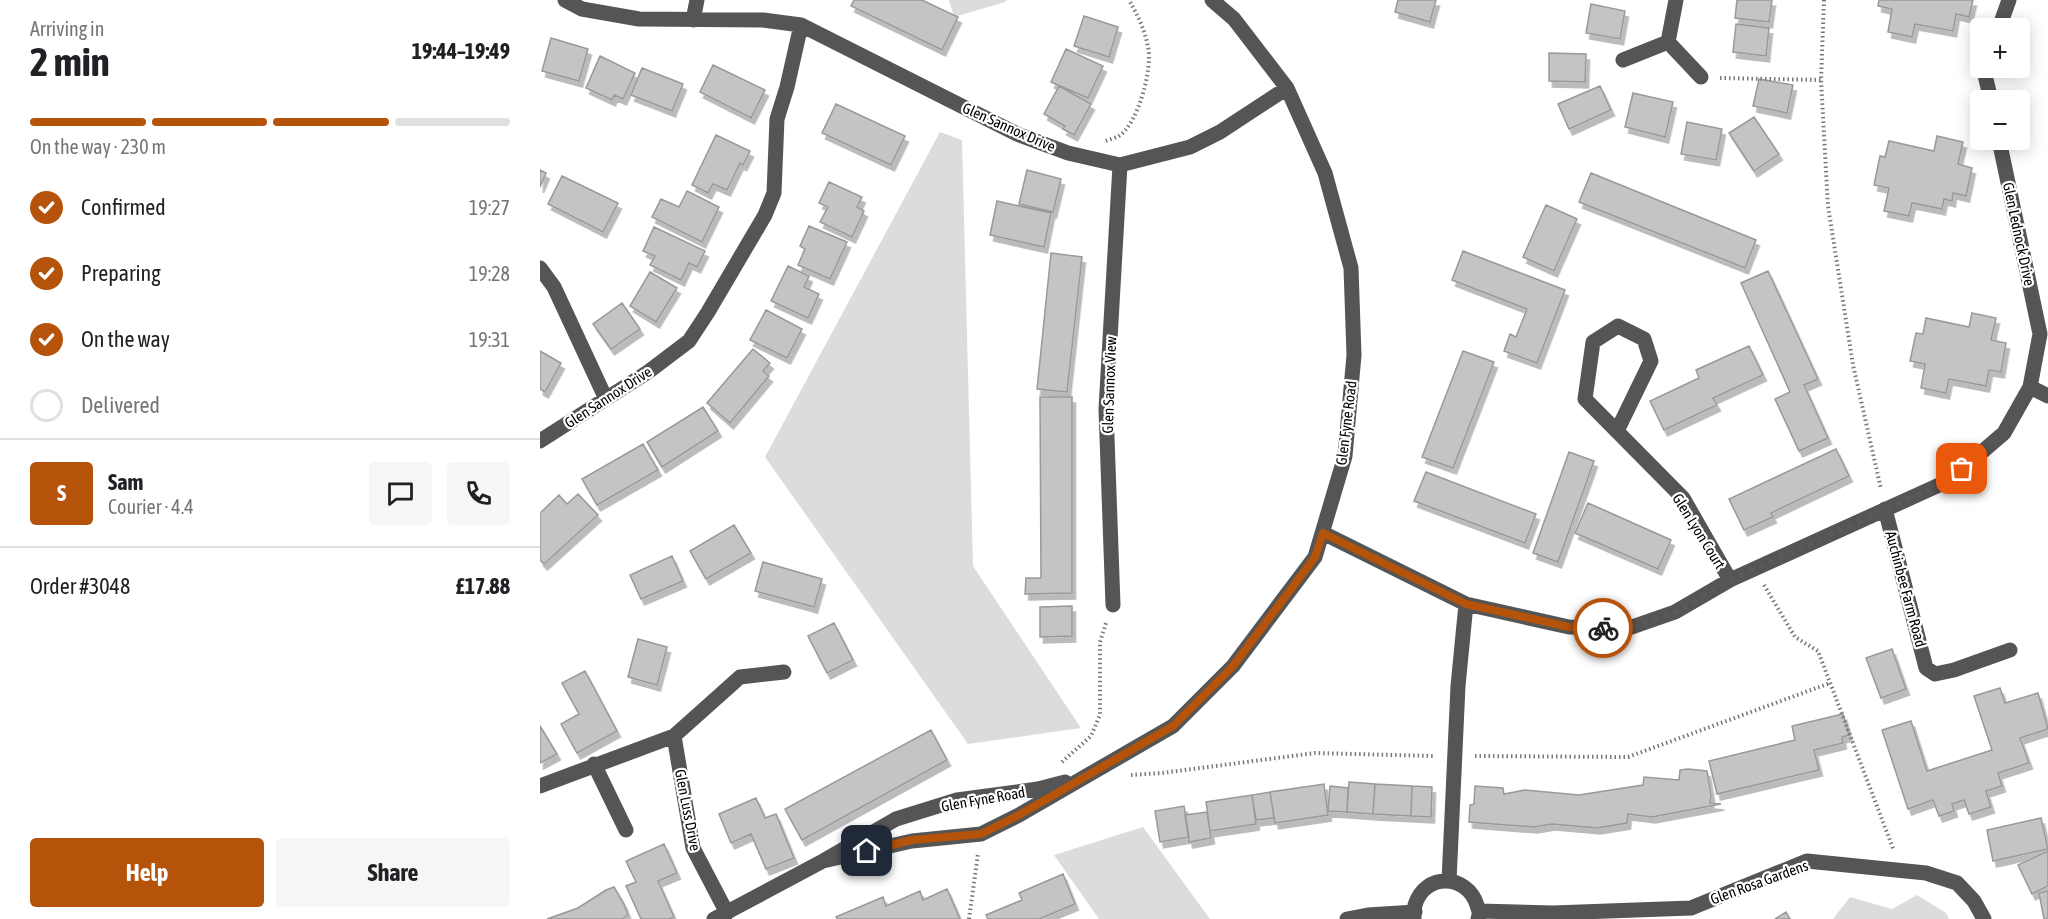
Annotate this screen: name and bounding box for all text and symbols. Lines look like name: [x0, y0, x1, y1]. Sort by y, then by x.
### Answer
text: Arriving in: [30, 17, 104, 40]
map controls: [1970, 18, 2030, 150]
button: +: [1970, 18, 2030, 78]
text: 19:44–19:49: [412, 38, 510, 64]
text: 2 min: [30, 40, 110, 84]
button: −: [1970, 90, 2030, 150]
street label: Glen Sannox Drive: [960, 99, 1058, 155]
text: On the way · 230 m: [30, 135, 166, 158]
street label: Glen Lednock Drive: [2000, 181, 2038, 287]
icon: check: [30, 191, 63, 224]
text: Confirmed: [81, 194, 166, 220]
text: 19:27: [469, 196, 510, 219]
icon: check: [30, 257, 63, 290]
text: Preparing: [81, 260, 161, 286]
text: 19:28: [469, 262, 510, 285]
icon: check: [30, 323, 63, 356]
text: On the way: [81, 326, 170, 352]
text: 19:31: [469, 328, 510, 351]
street label: Glen Sannox View: [1099, 336, 1119, 434]
street label: Glen Sannox Drive: [561, 363, 655, 431]
street label: Glen Fyne Road: [1332, 380, 1360, 466]
text: Delivered: [81, 392, 160, 418]
pin: [1936, 443, 1987, 494]
icon: bag: [1945, 452, 1978, 485]
button: chat: [369, 462, 432, 525]
button: phone: [447, 462, 510, 525]
text: Sam: [108, 469, 143, 495]
text: S: [57, 480, 66, 506]
street label: Glen Lyon Court: [1669, 490, 1729, 572]
text: Courier · 4.4: [108, 495, 194, 518]
street label: Auchinbee Farm Road: [1882, 529, 1930, 649]
text: Order #3048: [30, 573, 130, 599]
text: £17.88: [455, 573, 510, 599]
courier: [1573, 598, 1633, 658]
icon: bike: [1587, 612, 1620, 645]
street label: Glen Luss Drive: [672, 768, 704, 852]
street label: Glen Fyne Road: [940, 783, 1026, 815]
pin: [841, 825, 892, 876]
icon: home: [850, 834, 883, 867]
button: Help: [30, 838, 264, 907]
button: Share: [276, 838, 510, 907]
street label: Glen Rosa Gardens: [1708, 856, 1810, 908]

